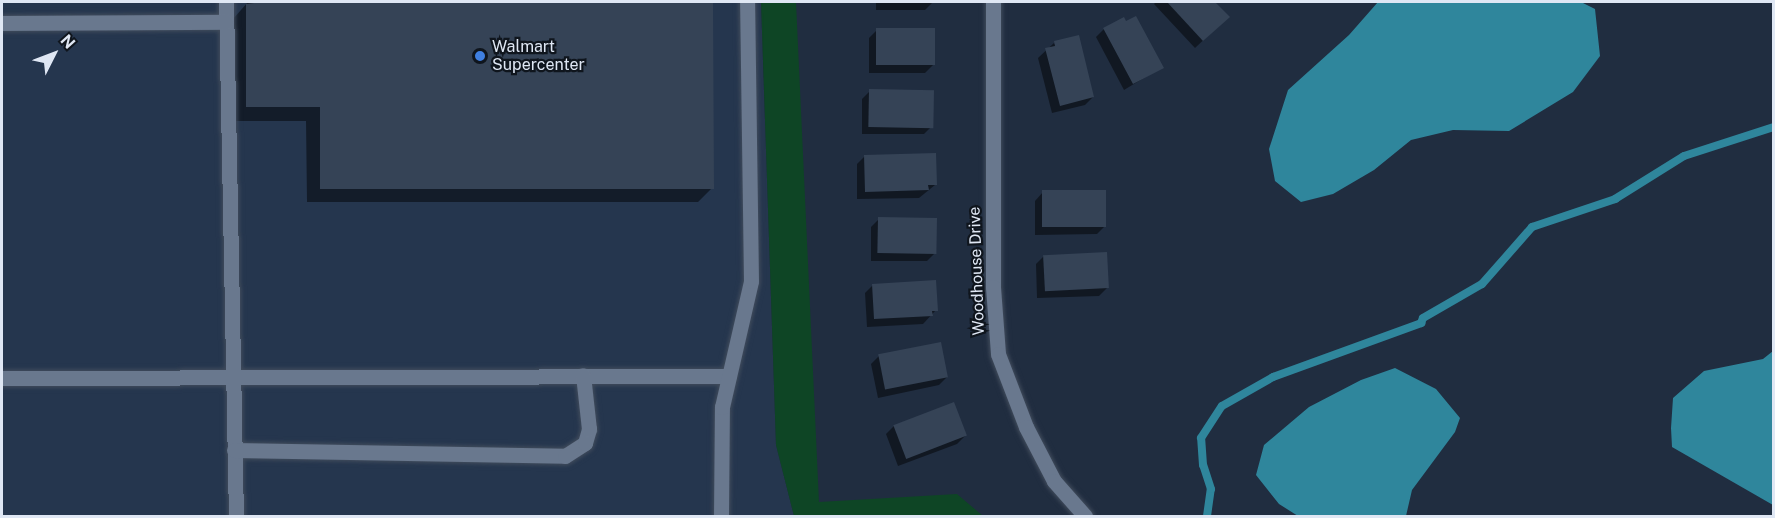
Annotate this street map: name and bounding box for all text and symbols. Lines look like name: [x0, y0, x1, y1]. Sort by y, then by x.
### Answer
north arrow: [24, 24, 84, 84]
text: N: [56, 31, 79, 53]
place label: Walmart Supercenter: [492, 37, 585, 75]
marker: Walmart Supercenter: [473, 49, 487, 63]
street label: Woodhouse Drive: [965, 206, 989, 336]

